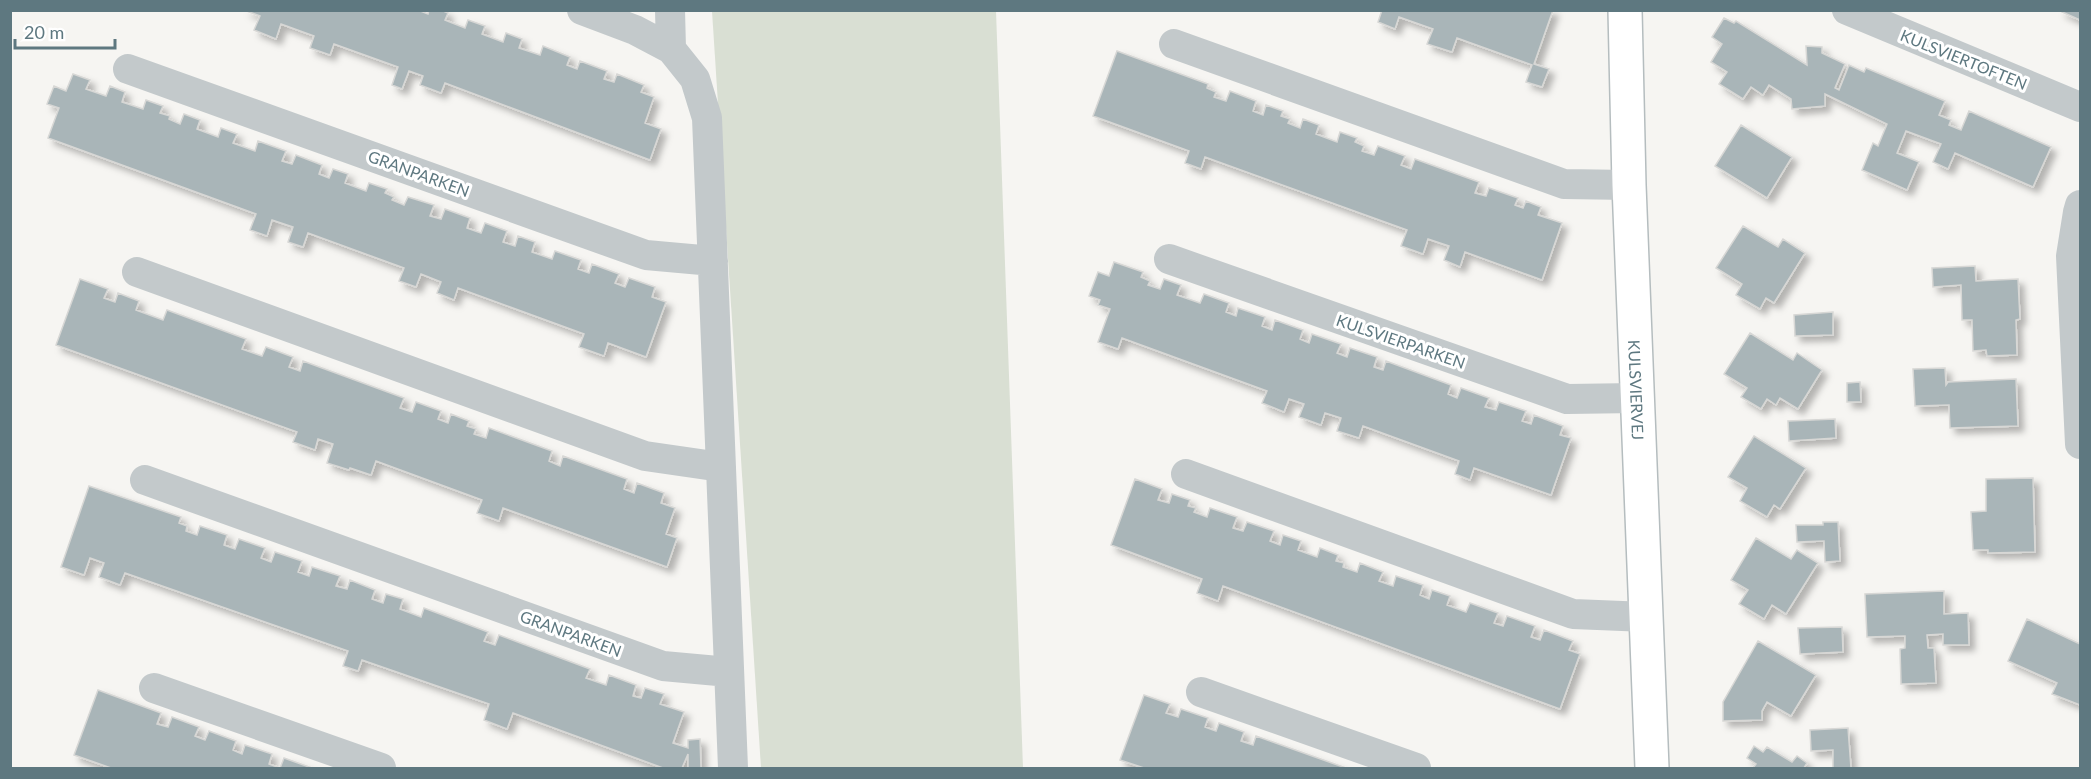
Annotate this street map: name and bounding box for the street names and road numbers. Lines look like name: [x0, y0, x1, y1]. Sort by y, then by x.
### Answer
street label: KULSVIERTOFTEN: [1898, 25, 2030, 93]
street label: GRANPARKEN: [366, 146, 472, 200]
street label: KULSVIERPARKEN: [1334, 310, 1468, 372]
street label: KULSVIERVEJ: [1626, 339, 1649, 440]
street label: GRANPARKEN: [518, 606, 624, 660]

